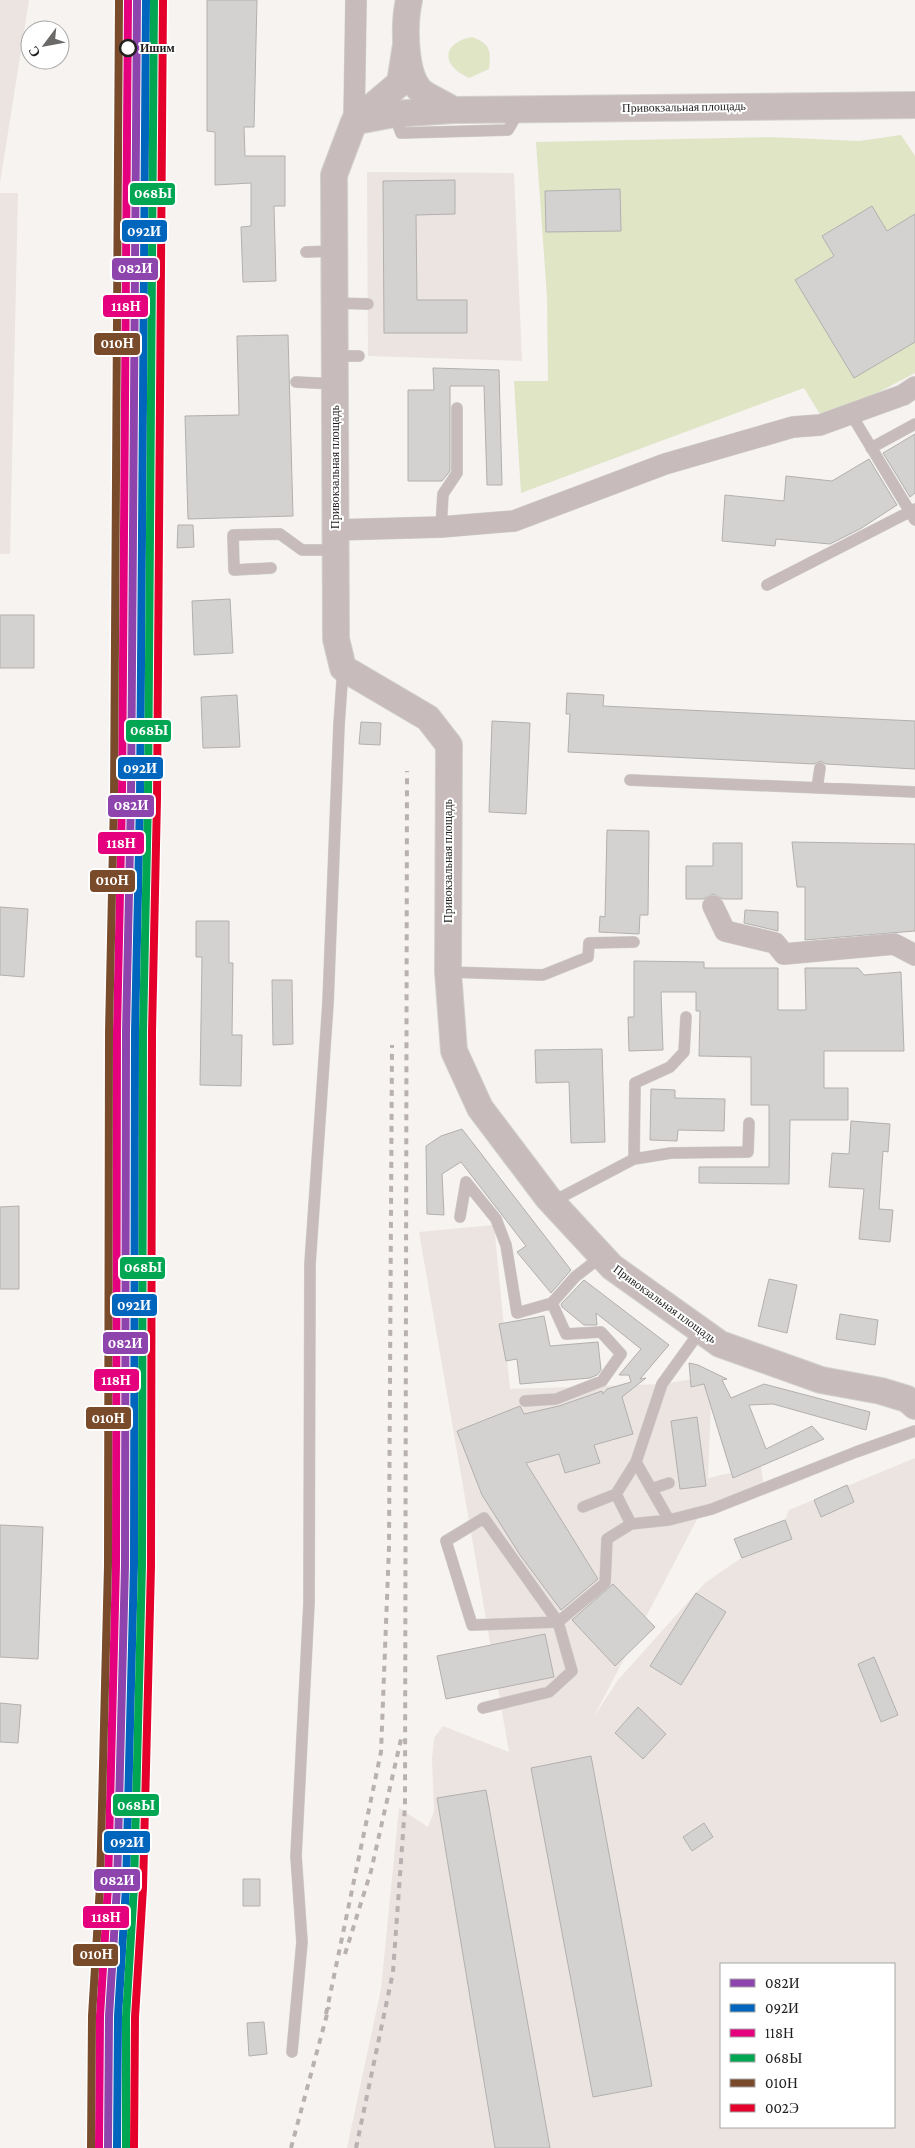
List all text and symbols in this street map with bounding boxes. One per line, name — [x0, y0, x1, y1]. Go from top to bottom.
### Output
north arrow — [20, 20, 70, 70]
marker: Ишим — [119, 39, 137, 57]
place label: Ишим — [140, 41, 175, 55]
text: С — [25, 43, 43, 60]
street label: Привокзальная площадь — [622, 99, 747, 115]
line badge: 068Ы — [129, 182, 176, 206]
text: 068Ы — [134, 185, 172, 201]
line badge: 092И — [121, 219, 168, 243]
text: 092И — [127, 223, 161, 239]
line badge: 082И — [111, 257, 159, 281]
text: 082И — [118, 260, 152, 276]
line badge: 118Н — [102, 294, 149, 318]
text: 118Н — [111, 298, 141, 314]
line badge: 010Н — [93, 332, 141, 356]
text: 010Н — [100, 335, 134, 351]
street label: Привокзальная площадь — [328, 404, 342, 529]
line badge: 068Ы — [125, 719, 172, 743]
text: 068Ы — [130, 722, 168, 738]
line badge: 092И — [117, 756, 164, 780]
text: 092И — [123, 760, 157, 776]
line badge: 082И — [107, 794, 155, 818]
text: 082И — [114, 797, 148, 813]
street label: Привокзальная площадь — [441, 798, 455, 923]
line badge: 118Н — [97, 831, 145, 855]
text: 118Н — [106, 835, 136, 851]
line badge: 010Н — [89, 869, 136, 893]
text: 010Н — [95, 872, 129, 888]
line badge: 068Ы — [119, 1256, 166, 1280]
text: 068Ы — [124, 1259, 162, 1275]
street label: Привокзальная площадь — [611, 1262, 720, 1346]
line badge: 092И — [111, 1293, 158, 1317]
text: 092И — [117, 1297, 151, 1313]
line badge: 082И — [102, 1331, 149, 1355]
text: 082И — [108, 1335, 142, 1351]
line badge: 118Н — [93, 1368, 140, 1392]
text: 118Н — [101, 1372, 131, 1388]
line badge: 010Н — [85, 1406, 132, 1430]
text: 010Н — [91, 1410, 125, 1426]
line badge: 068Ы — [112, 1793, 160, 1817]
text: 068Ы — [117, 1797, 155, 1813]
line badge: 092И — [103, 1830, 151, 1854]
text: 092И — [110, 1834, 144, 1850]
line badge: 082И — [93, 1868, 141, 1892]
text: 082И — [100, 1872, 134, 1888]
line badge: 118Н — [82, 1905, 130, 1929]
text: 118Н — [91, 1909, 121, 1925]
line badge: 010Н — [72, 1943, 119, 1967]
text: 010Н — [79, 1946, 113, 1962]
legend — [720, 1963, 895, 2128]
text: 082И — [765, 1975, 800, 1991]
text: 092И — [765, 2000, 799, 2016]
text: 118Н — [765, 2025, 794, 2041]
text: 068Ы — [765, 2050, 802, 2066]
text: 010Н — [765, 2075, 798, 2091]
text: 002Э — [765, 2100, 799, 2116]

